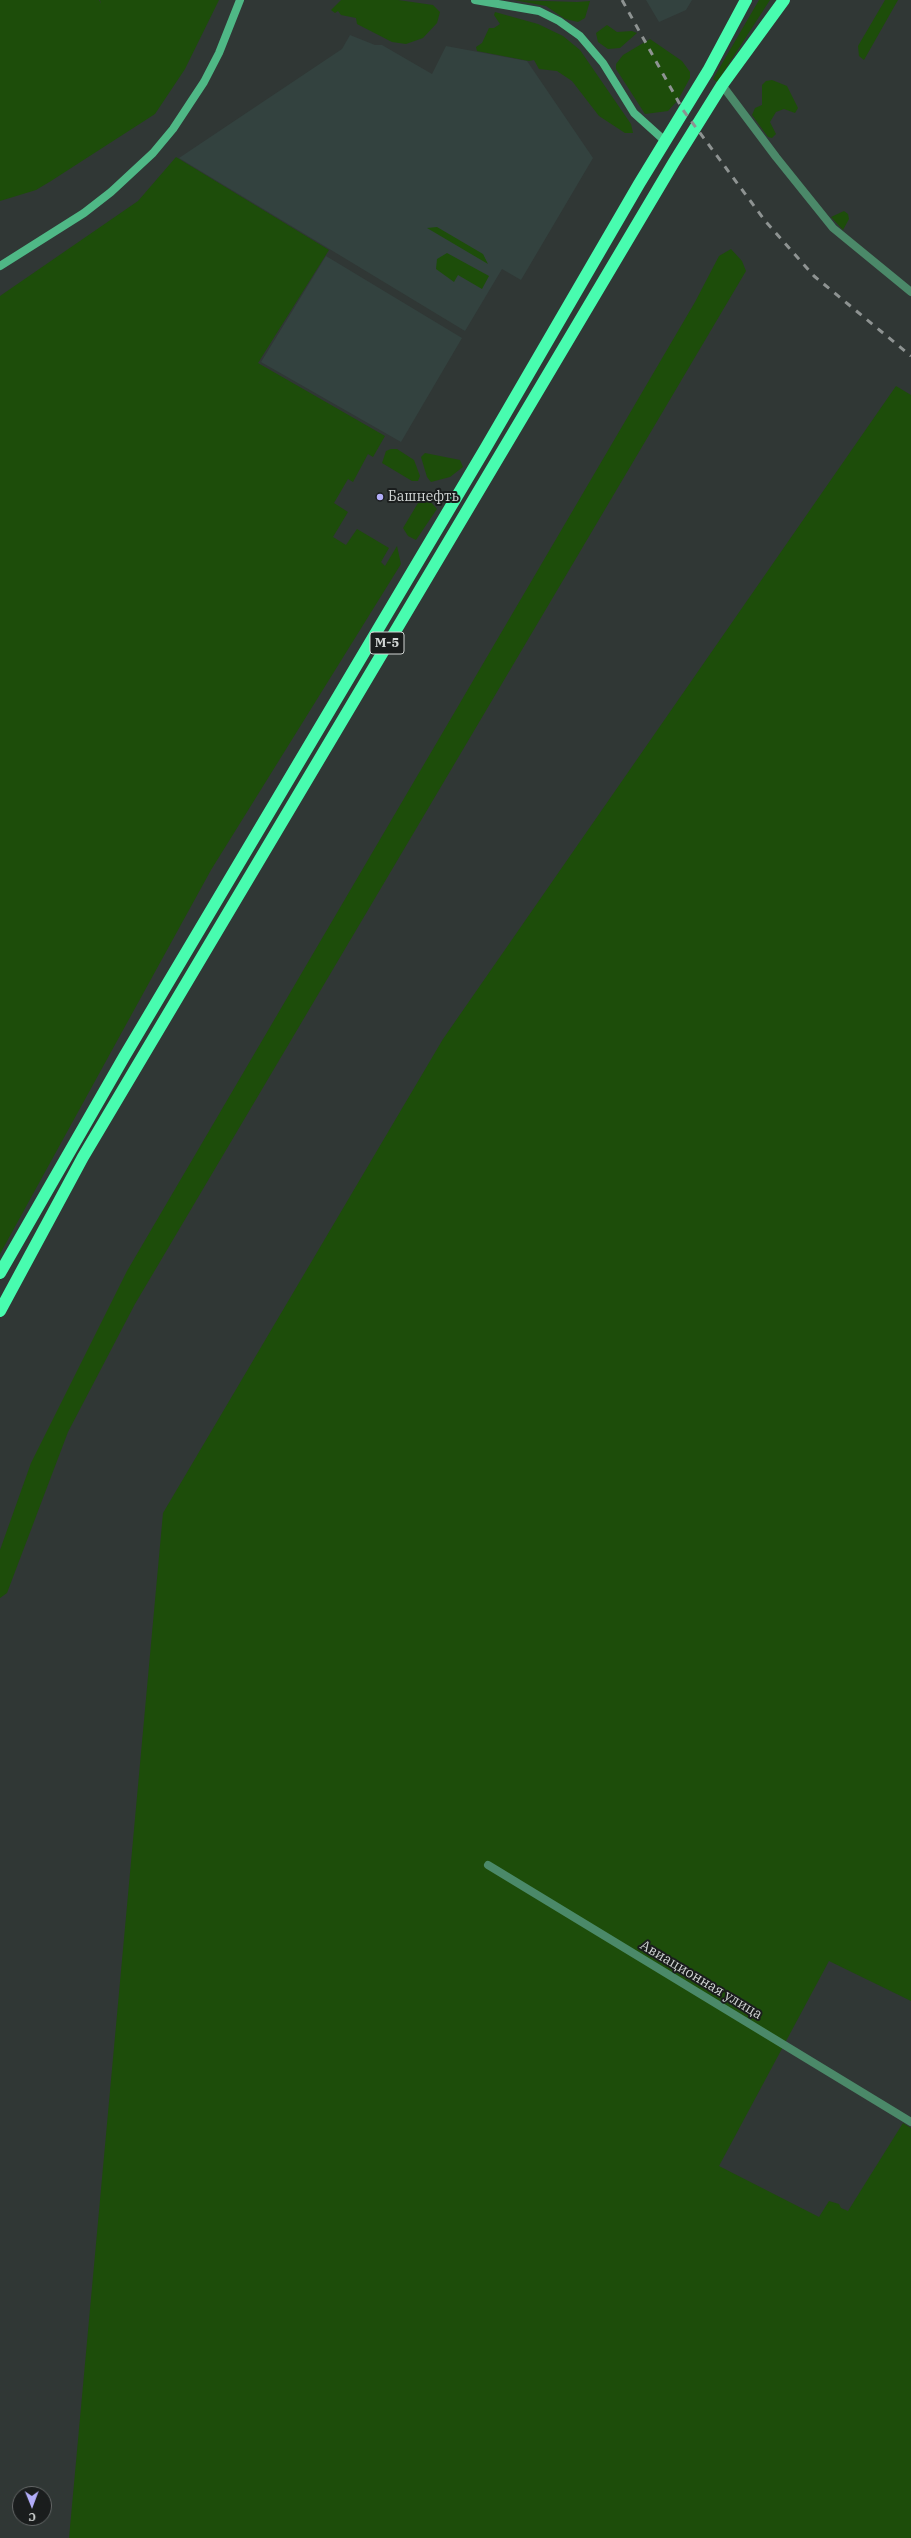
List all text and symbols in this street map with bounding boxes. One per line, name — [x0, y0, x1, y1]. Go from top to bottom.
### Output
place label: Башнефть — [388, 489, 459, 505]
marker: Башнефть — [375, 492, 385, 502]
road number: М-5 — [370, 632, 404, 654]
street label: Авиационная улица — [637, 1937, 765, 2023]
north arrow — [12, 2486, 52, 2526]
text: С — [28, 2510, 36, 2524]

